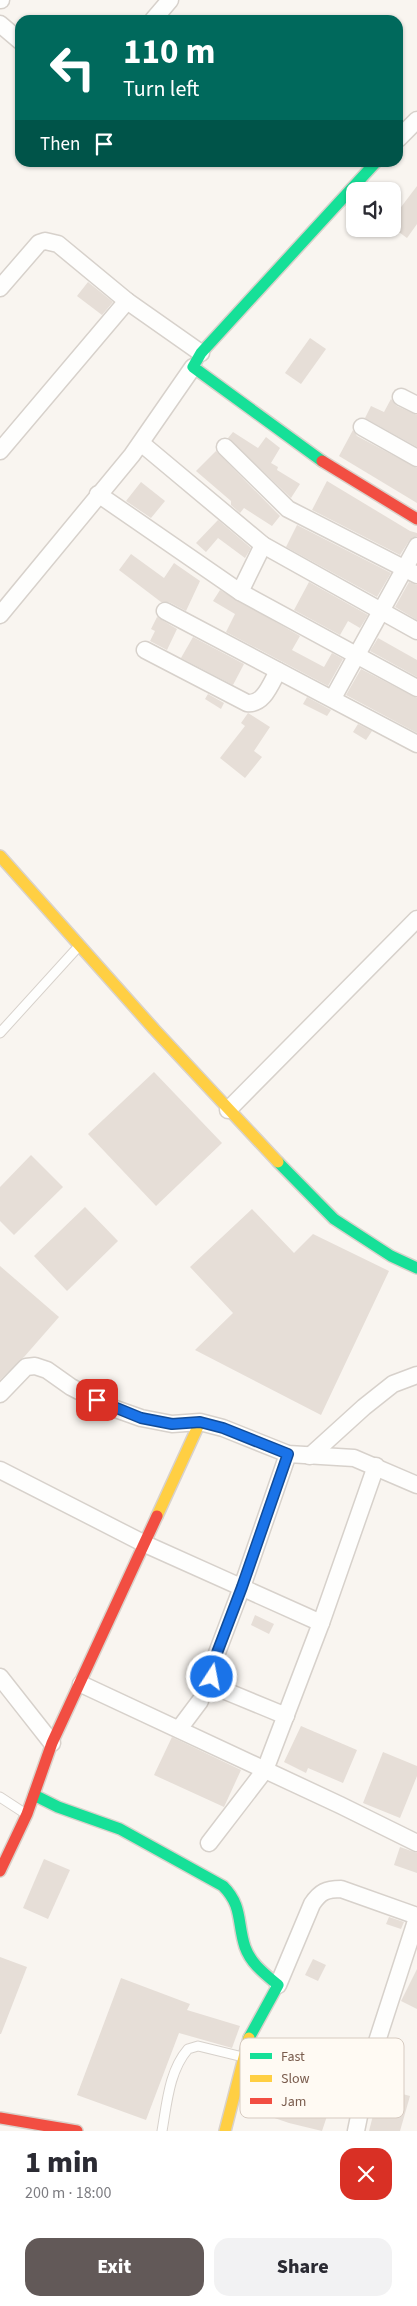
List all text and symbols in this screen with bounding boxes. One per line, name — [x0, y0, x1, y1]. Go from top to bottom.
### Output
text: 110 m — [123, 27, 215, 77]
icon: left — [40, 35, 105, 100]
text: Turn left — [123, 73, 199, 105]
icon: arrive — [90, 130, 118, 158]
text: Then — [40, 131, 80, 158]
map controls — [346, 182, 401, 237]
button: sound — [346, 182, 401, 237]
pin — [76, 1379, 118, 1421]
icon: arrive — [83, 1386, 111, 1414]
position arrow — [185, 1650, 237, 1702]
legend — [240, 2038, 404, 2118]
text: Fast — [281, 2047, 305, 2067]
text: Slow — [281, 2069, 310, 2089]
text: Jam — [281, 2092, 306, 2112]
text: 1 min — [25, 2141, 99, 2184]
button: close — [340, 2148, 392, 2200]
text: 200 m · 18:00 — [25, 2182, 112, 2204]
button: Exit — [25, 2238, 204, 2296]
button: Share — [214, 2238, 392, 2296]

